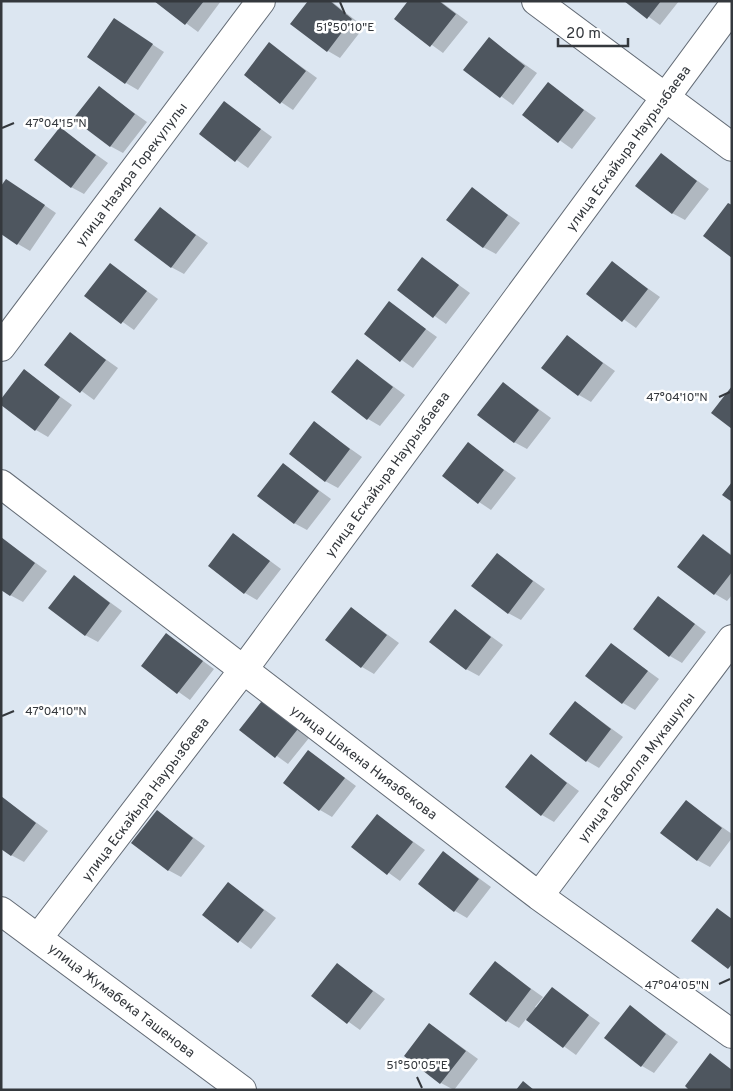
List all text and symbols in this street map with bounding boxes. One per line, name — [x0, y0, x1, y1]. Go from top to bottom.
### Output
scale bar — [558, 15, 628, 47]
text: 51°50'10"E — [316, 20, 374, 36]
text: 20 m — [566, 25, 601, 44]
street label: улица Ескайыра Наурызбаева — [563, 63, 695, 235]
street label: улица Назира Торекулулы — [73, 100, 192, 250]
text: 47°04'15"N — [25, 116, 87, 132]
street label: улица Ескайыра Наурызбаева — [322, 389, 454, 561]
text: 47°04'10"N — [646, 390, 708, 406]
street label: улица Габдолла Мукашулы — [575, 690, 699, 846]
street label: улица Шакена Ниязбекова — [286, 702, 440, 824]
text: 47°04'10"N — [25, 704, 87, 720]
street label: улица Ескайыра Наурызбаева — [79, 715, 213, 885]
street label: улица Жумабека Ташенова — [44, 940, 198, 1062]
text: 47°04'05"N — [645, 978, 709, 994]
text: 51°50'05"E — [386, 1058, 448, 1074]

